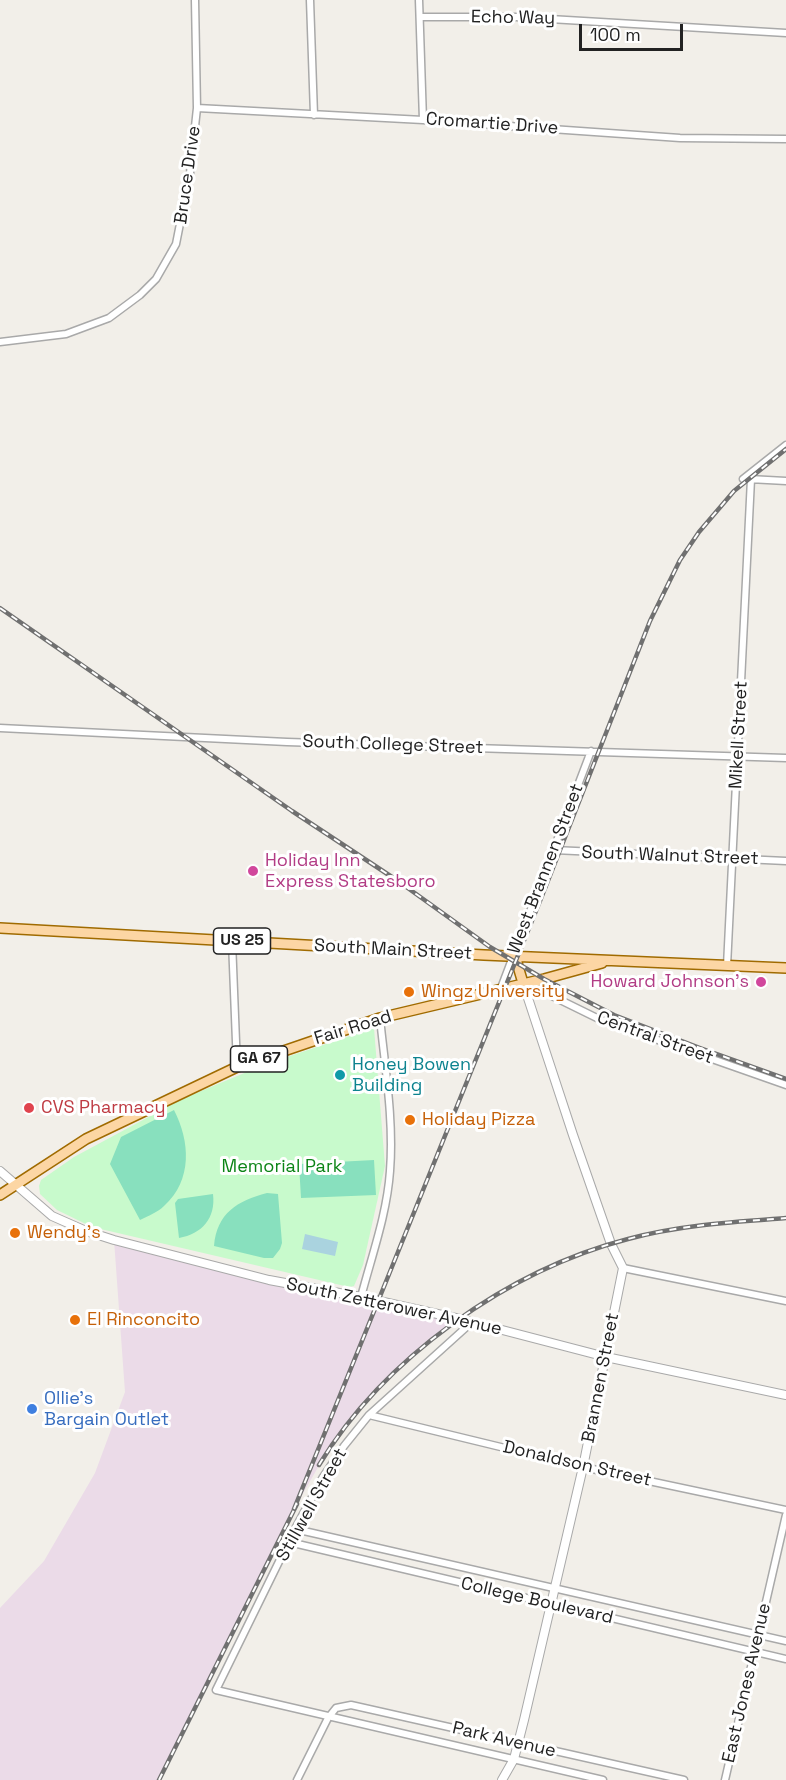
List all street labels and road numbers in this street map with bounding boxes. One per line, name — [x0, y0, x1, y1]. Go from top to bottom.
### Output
street label: Echo Way — [471, 6, 555, 30]
street label: Cromartie Drive — [425, 109, 559, 139]
street label: Bruce Drive — [170, 125, 206, 225]
street label: Mikell Street — [725, 680, 753, 790]
street label: South College Street — [302, 731, 484, 759]
street label: West Brannen Street — [504, 781, 588, 957]
street label: South Walnut Street — [581, 842, 759, 870]
road number: US 25 — [214, 928, 270, 954]
street label: South Main Street — [313, 935, 473, 965]
street label: Fair Road — [312, 1006, 394, 1050]
street label: Central Street — [594, 1007, 716, 1069]
road number: GA 67 — [230, 1046, 288, 1072]
street label: South Zetterower Avenue — [284, 1274, 504, 1340]
street label: Brannen Street — [578, 1311, 624, 1445]
street label: Donaldson Street — [501, 1436, 653, 1492]
street label: Stillwell Street — [272, 1445, 352, 1565]
street label: College Boulevard — [459, 1573, 615, 1629]
street label: East Jones Avenue — [718, 1601, 776, 1765]
street label: Park Avenue — [450, 1718, 558, 1762]

